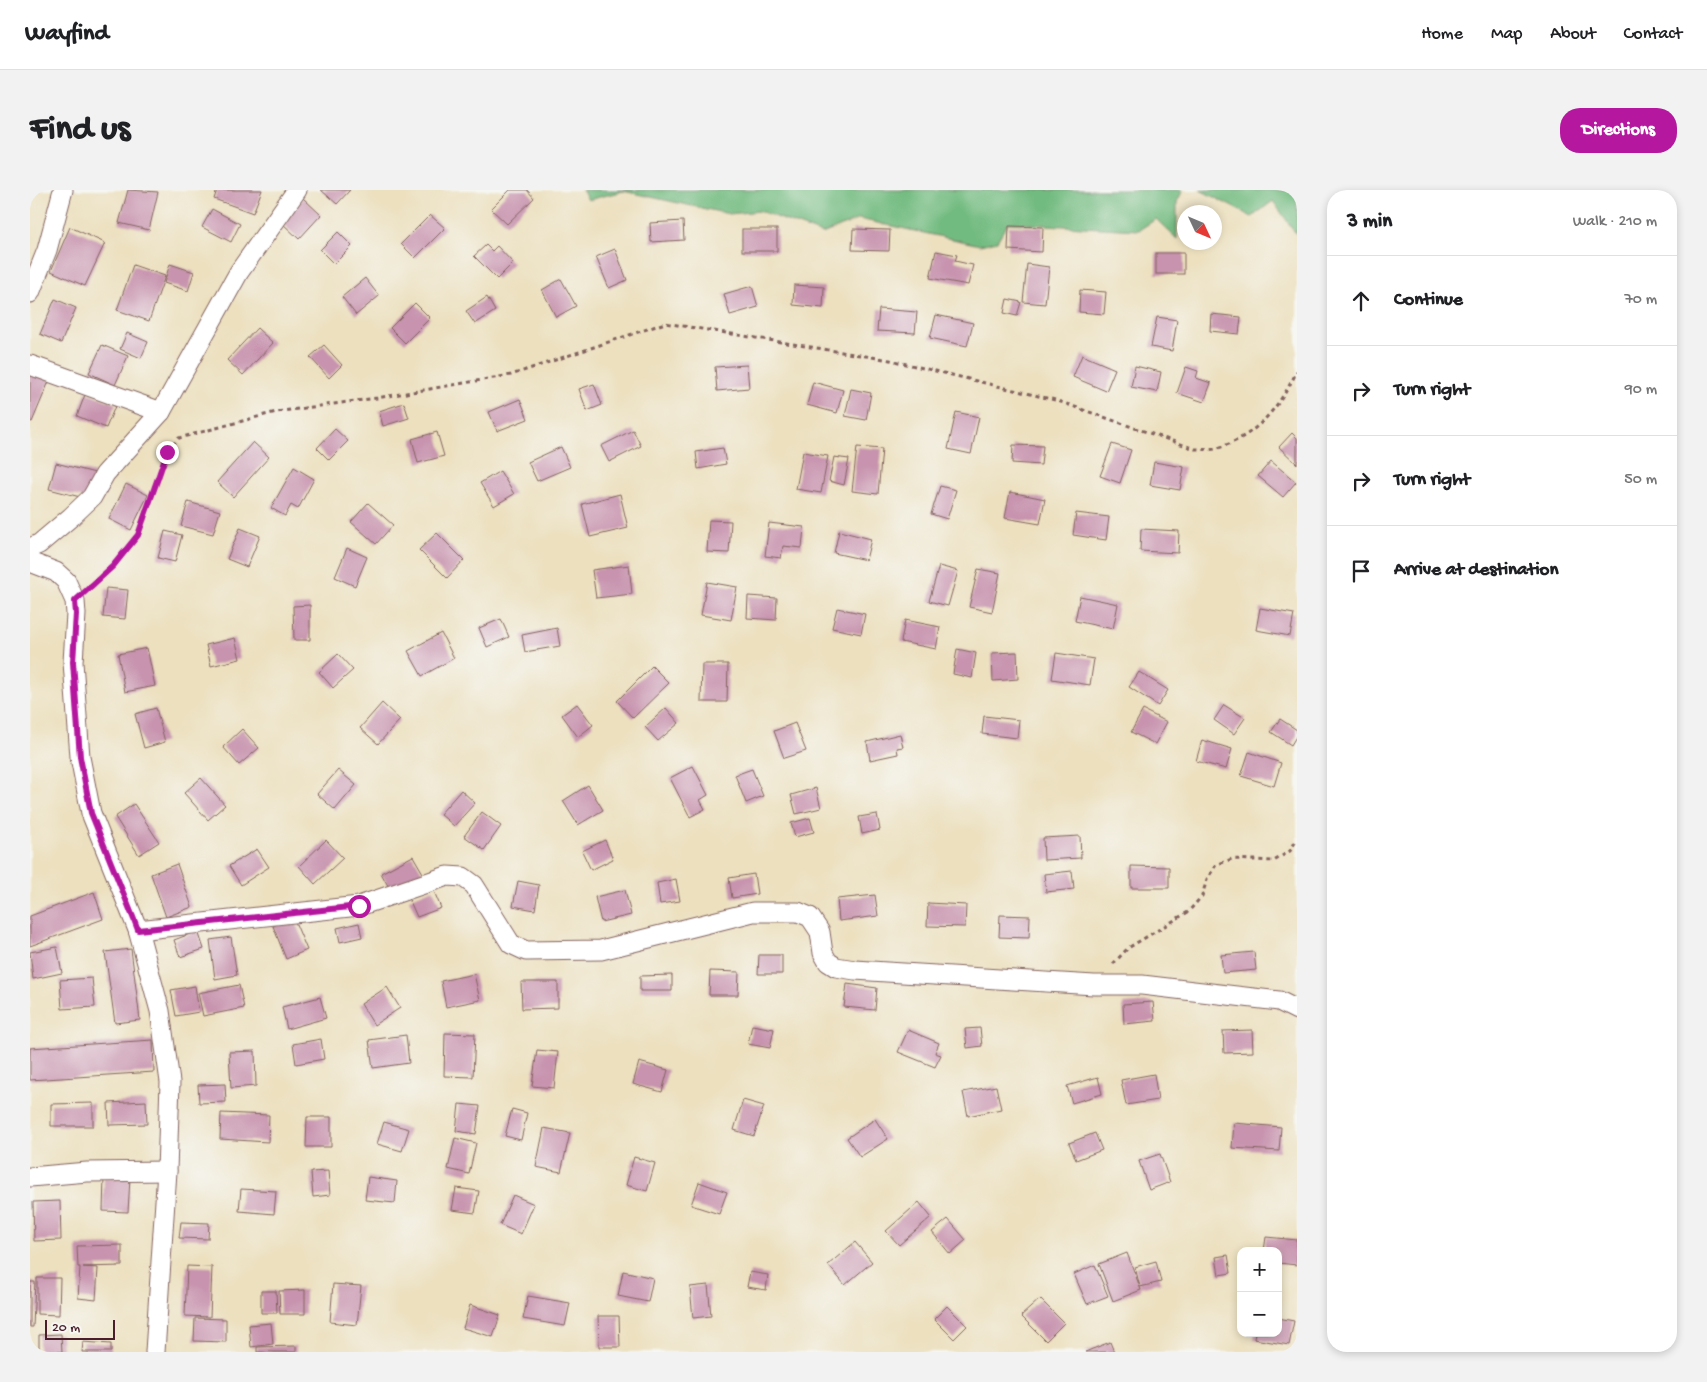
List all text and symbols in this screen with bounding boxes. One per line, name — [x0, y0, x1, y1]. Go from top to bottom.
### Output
text: Wayfind — [25, 20, 109, 49]
text: Home — [1421, 24, 1463, 45]
text: Map — [1491, 24, 1522, 45]
text: About — [1550, 24, 1596, 45]
text: Contact — [1624, 24, 1682, 45]
button: Directions — [1560, 108, 1677, 153]
text: Find us — [30, 110, 130, 151]
north arrow — [1177, 205, 1222, 250]
text: 3 min — [1347, 210, 1392, 235]
text: Walk · 210 m — [1573, 213, 1657, 232]
icon: ahead — [1347, 287, 1375, 315]
text: Continue — [1394, 289, 1463, 312]
text: 70 m — [1624, 291, 1657, 310]
icon: right — [1347, 377, 1375, 405]
text: Turn right — [1394, 379, 1470, 402]
text: 90 m — [1625, 381, 1657, 400]
route end — [156, 441, 179, 464]
icon: right — [1347, 467, 1375, 495]
text: Turn right — [1394, 469, 1470, 492]
text: 50 m — [1624, 471, 1657, 490]
icon: arrive — [1347, 557, 1375, 585]
text: Arrive at destination — [1394, 559, 1558, 582]
route start — [348, 895, 371, 918]
map controls — [1237, 1247, 1282, 1337]
button: + — [1237, 1247, 1282, 1292]
button: − — [1237, 1292, 1282, 1337]
scale bar — [45, 1317, 115, 1340]
text: 20 m — [52, 1320, 80, 1337]

